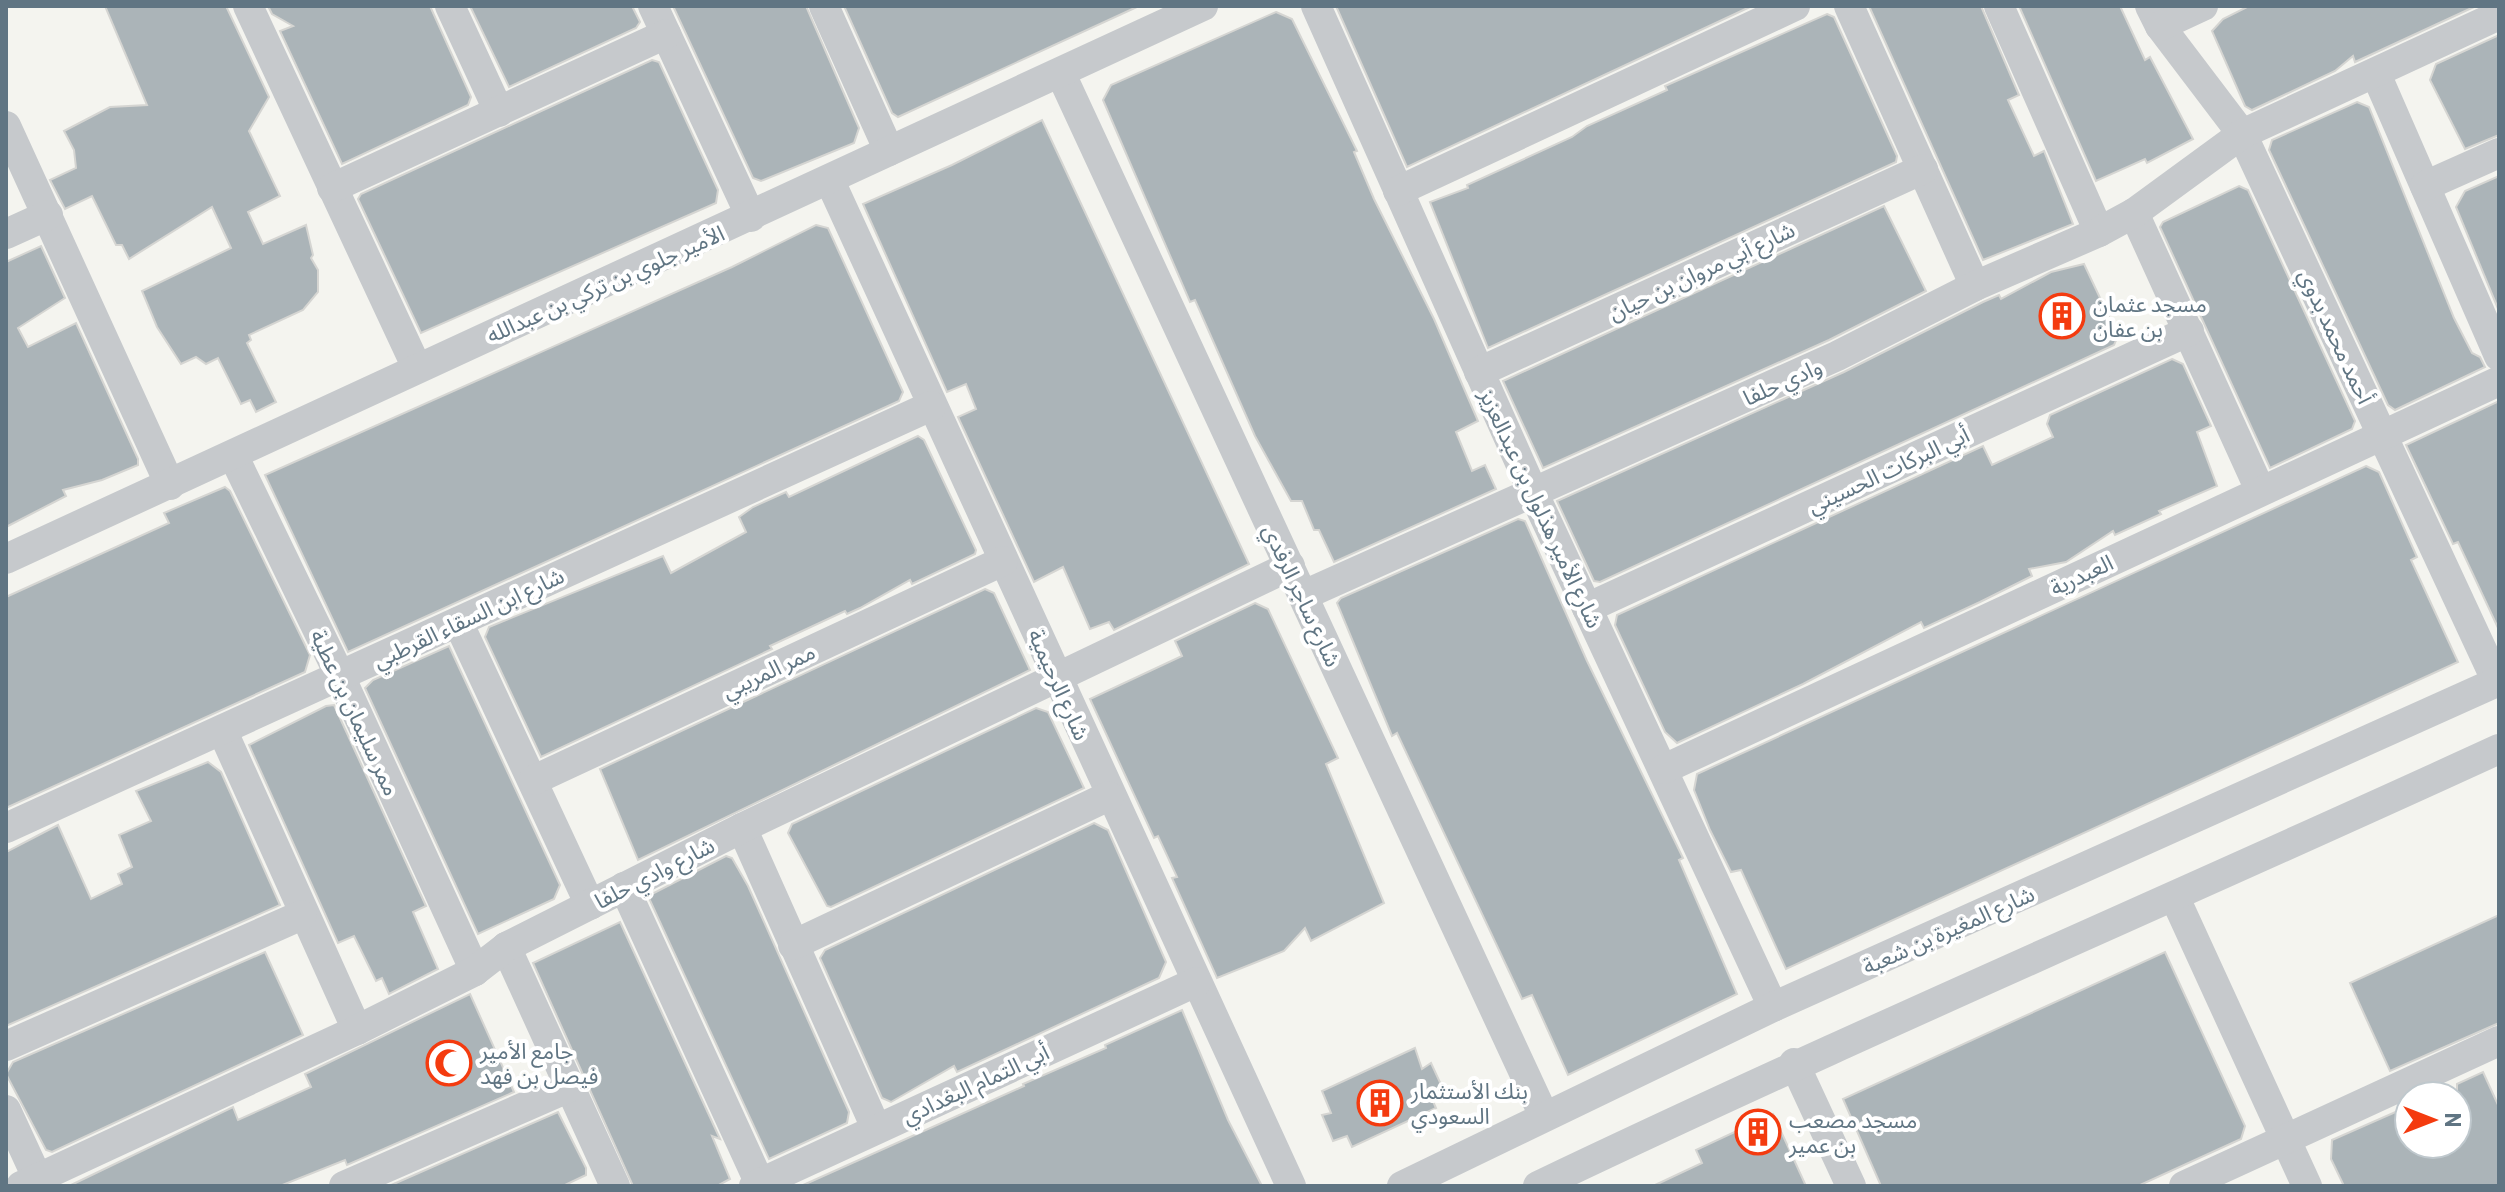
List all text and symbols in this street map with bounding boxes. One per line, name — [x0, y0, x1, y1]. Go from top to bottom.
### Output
street label: شارع أبي مروان بن حيان — [1604, 215, 1801, 329]
street label: الأمير جلوي بن تركي بن عبدالله — [482, 219, 730, 352]
street label: أحمد محمد بدوي — [2290, 265, 2380, 410]
place label: مسجد عثمان بن عفان — [2093, 290, 2207, 342]
building icon: مسجد عثمان بن عفان — [2038, 292, 2086, 340]
street label: وادي حلفا — [1739, 352, 1828, 415]
street label: شارع الأمير هذلول بن عبدالعزيز — [1470, 383, 1609, 634]
street label: أبي البركات الحسيني — [1803, 420, 1975, 522]
street label: شارع ساجر الرفدي — [1254, 520, 1347, 673]
street label: العبدرية — [2045, 548, 2117, 602]
street label: شارع ابن السقاء القرطبي — [368, 561, 570, 677]
street label: شارع الرحيمية — [1019, 624, 1096, 746]
street label: ممر سليمان بن عطية — [305, 625, 406, 799]
street label: ممر المريبي — [717, 637, 821, 707]
street label: شارع وادي حلفا — [590, 831, 720, 918]
street label: شارع المغيرة بن شعبة — [1858, 879, 2040, 983]
place label: جامع الأمير فيصل بن فهد — [479, 1037, 598, 1089]
street label: أبي التمام البغدادي — [897, 1038, 1055, 1133]
mosque icon: جامع الأمير فيصل بن فهد — [425, 1039, 473, 1087]
place label: بنك الأستثمار السعودي — [1410, 1077, 1528, 1133]
building icon: بنك الأستثمار السعودي — [1356, 1079, 1404, 1127]
north arrow — [2393, 1080, 2473, 1160]
place label: مسجد مصعب بن عمير — [1788, 1106, 1917, 1158]
building icon: مسجد مصعب بن عمير — [1734, 1108, 1782, 1156]
text: N — [2441, 1113, 2467, 1127]

